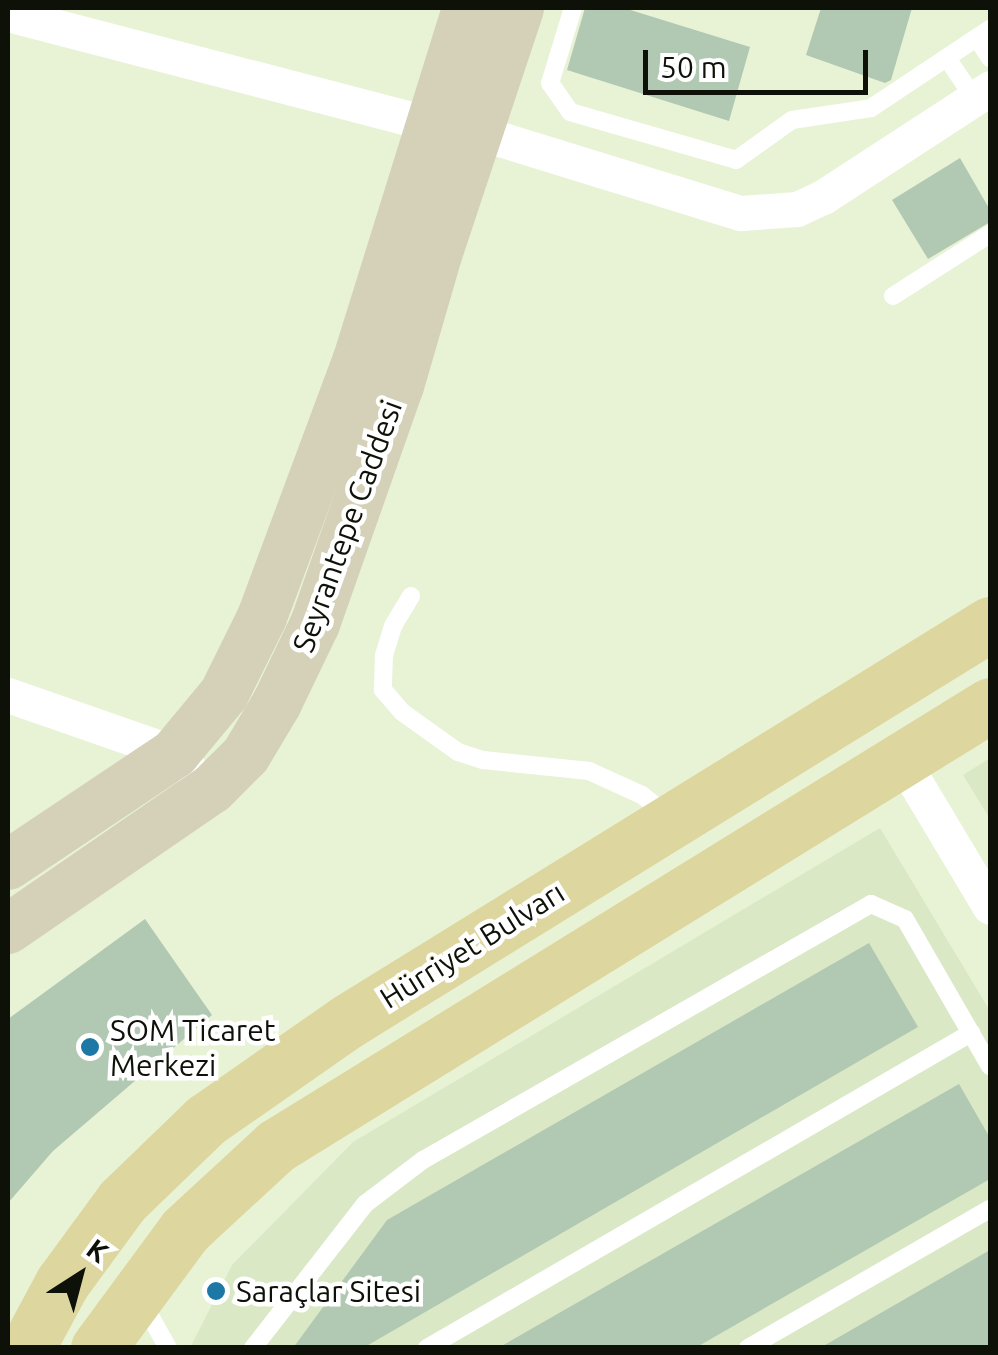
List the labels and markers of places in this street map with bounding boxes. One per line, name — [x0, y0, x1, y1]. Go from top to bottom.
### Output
place label: SOM Ticaret Merkezi — [110, 1012, 276, 1082]
marker: SOM Ticaret Merkezi — [79, 1036, 101, 1058]
place label: Saraçlar Sitesi — [236, 1273, 421, 1309]
marker: Saraçlar Sitesi — [205, 1280, 227, 1302]

